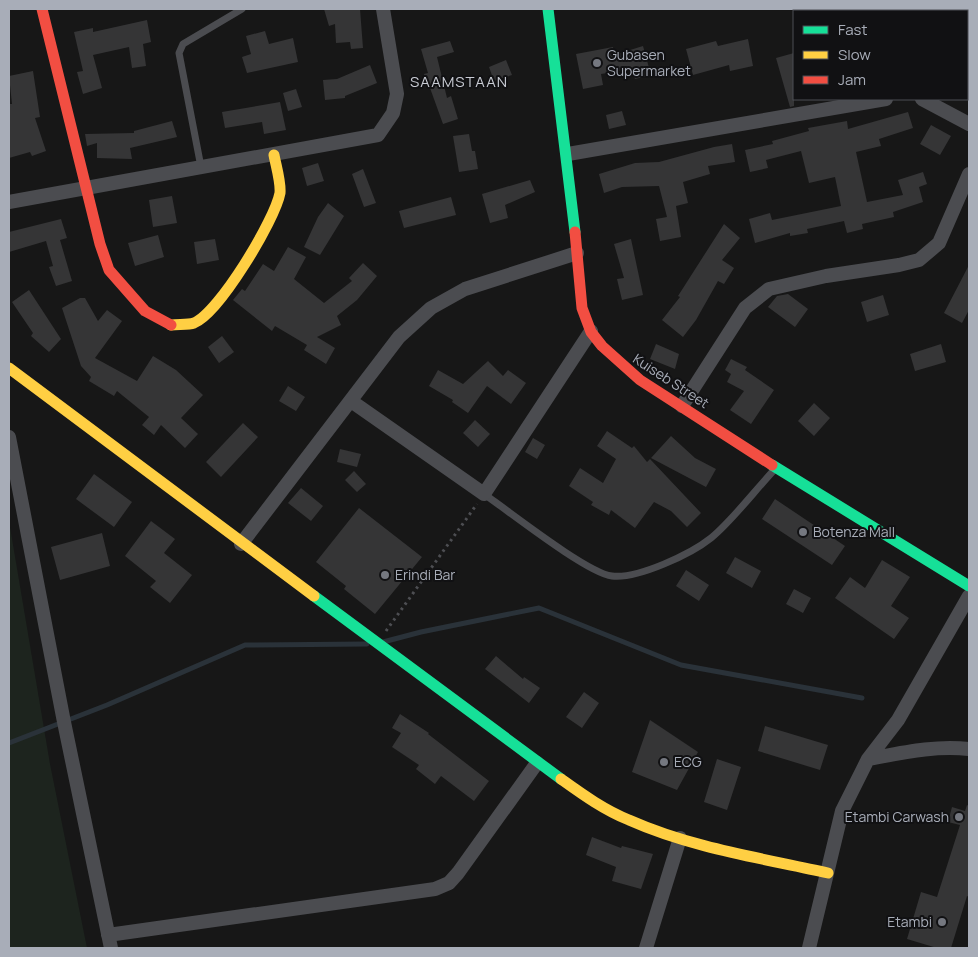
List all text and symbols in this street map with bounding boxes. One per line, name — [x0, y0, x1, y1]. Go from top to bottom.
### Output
legend — [793, 10, 968, 100]
text: Fast — [838, 19, 867, 40]
text: Slow — [838, 44, 871, 65]
place label: Gubasen Supermarket — [607, 45, 691, 80]
marker: Gubasen Supermarket — [591, 57, 603, 69]
text: Jam — [838, 69, 866, 90]
district label: SAAMSTAAN — [410, 71, 508, 92]
street label: Kuiseb Street — [630, 349, 713, 412]
place label: Botenza Mall — [813, 522, 895, 541]
marker: Botenza Mall — [797, 526, 809, 538]
place label: Erindi Bar — [395, 565, 455, 584]
marker: Erindi Bar — [379, 569, 391, 581]
place label: ECG — [674, 752, 702, 771]
marker: ECG — [658, 756, 670, 768]
place label: Etambi Carwash — [845, 807, 949, 826]
marker: Etambi Carwash — [953, 811, 965, 823]
place label: Etambi — [887, 912, 932, 931]
marker: Etambi — [936, 916, 948, 928]

